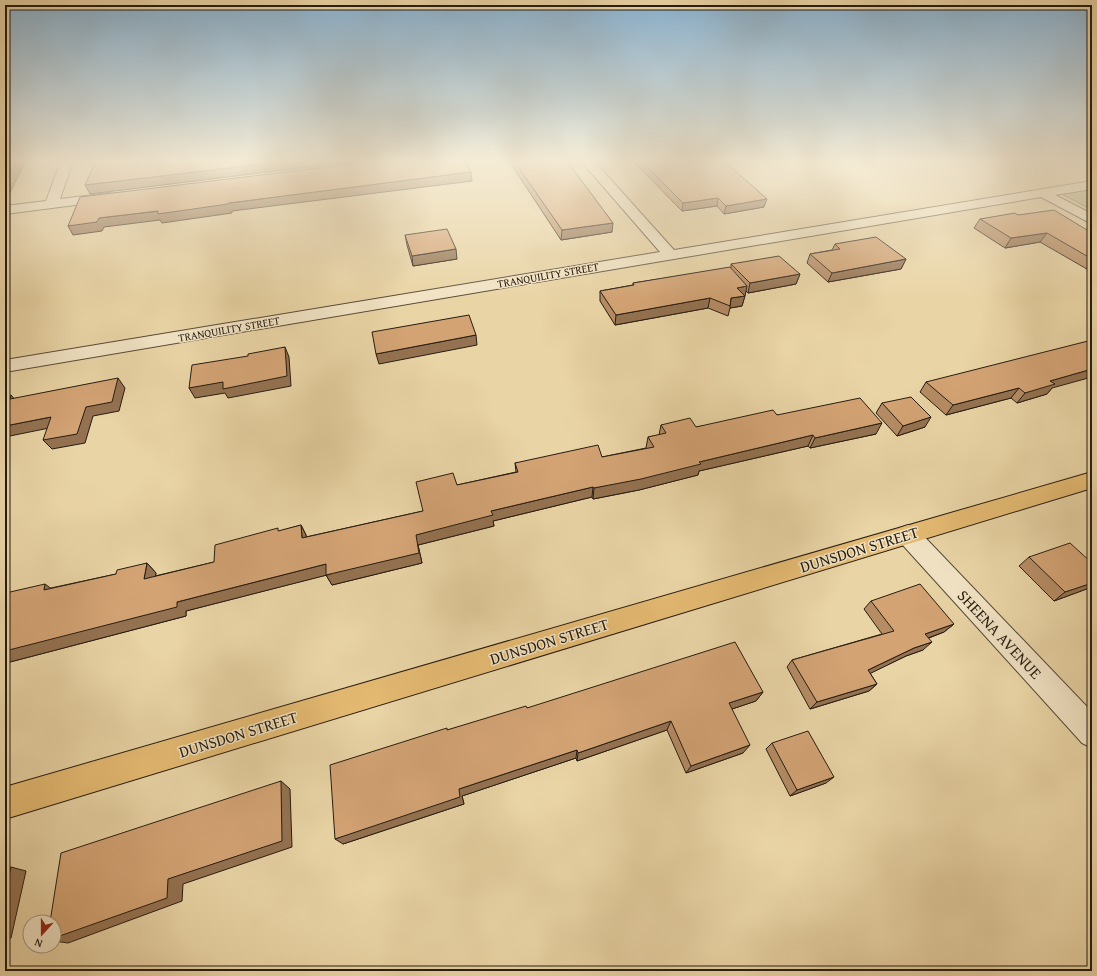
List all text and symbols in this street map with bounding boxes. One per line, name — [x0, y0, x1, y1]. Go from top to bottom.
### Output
street label: TRANQUILITY STREET — [496, 258, 600, 292]
street label: TRANQUILITY STREET — [177, 312, 281, 346]
street label: DUNSDON STREET — [797, 520, 921, 578]
street label: SHEENA AVENUE — [952, 584, 1048, 684]
street label: DUNSDON STREET — [487, 612, 611, 670]
street label: DUNSDON STREET — [176, 705, 300, 763]
north arrow — [22, 914, 62, 954]
text: N — [32, 934, 45, 952]

